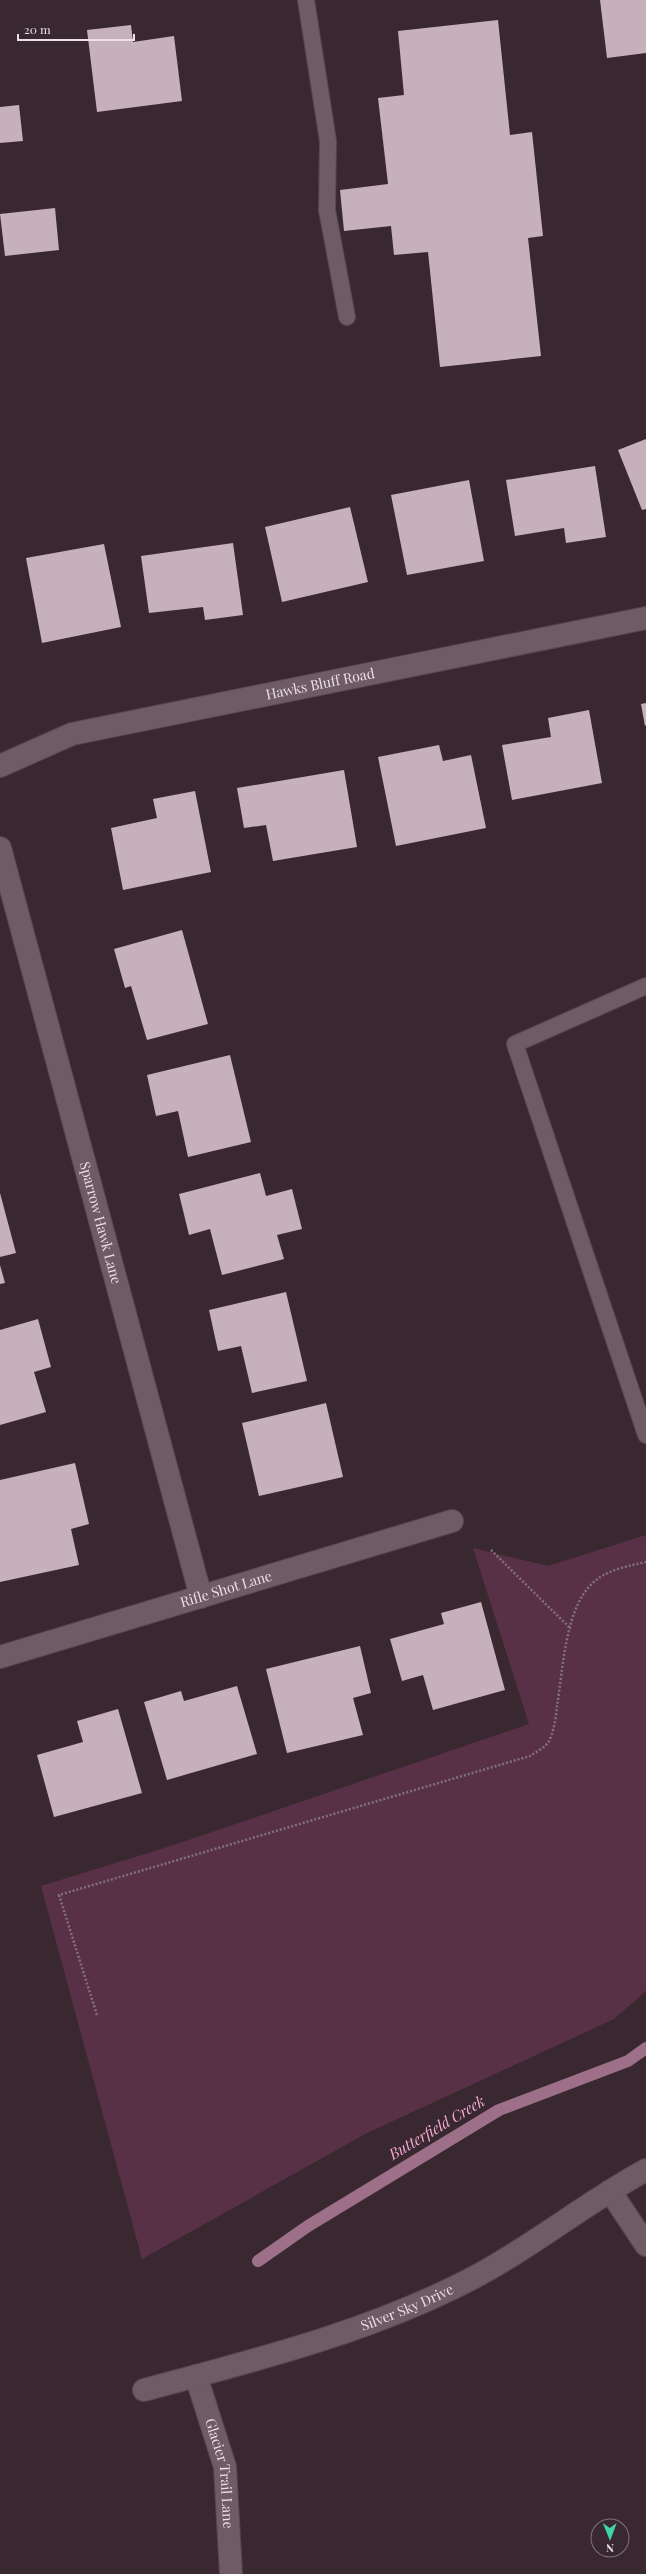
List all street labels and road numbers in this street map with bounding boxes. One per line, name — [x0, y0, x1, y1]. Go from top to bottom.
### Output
street label: Hawks Bluff Road — [264, 663, 376, 704]
street label: Sparrow Hawk Lane — [76, 1159, 127, 1286]
street label: Rifle Shot Lane — [178, 1566, 274, 1611]
street label: Silver Sky Drive — [358, 2279, 456, 2335]
street label: Glacier Trail Lane — [201, 2416, 238, 2529]

